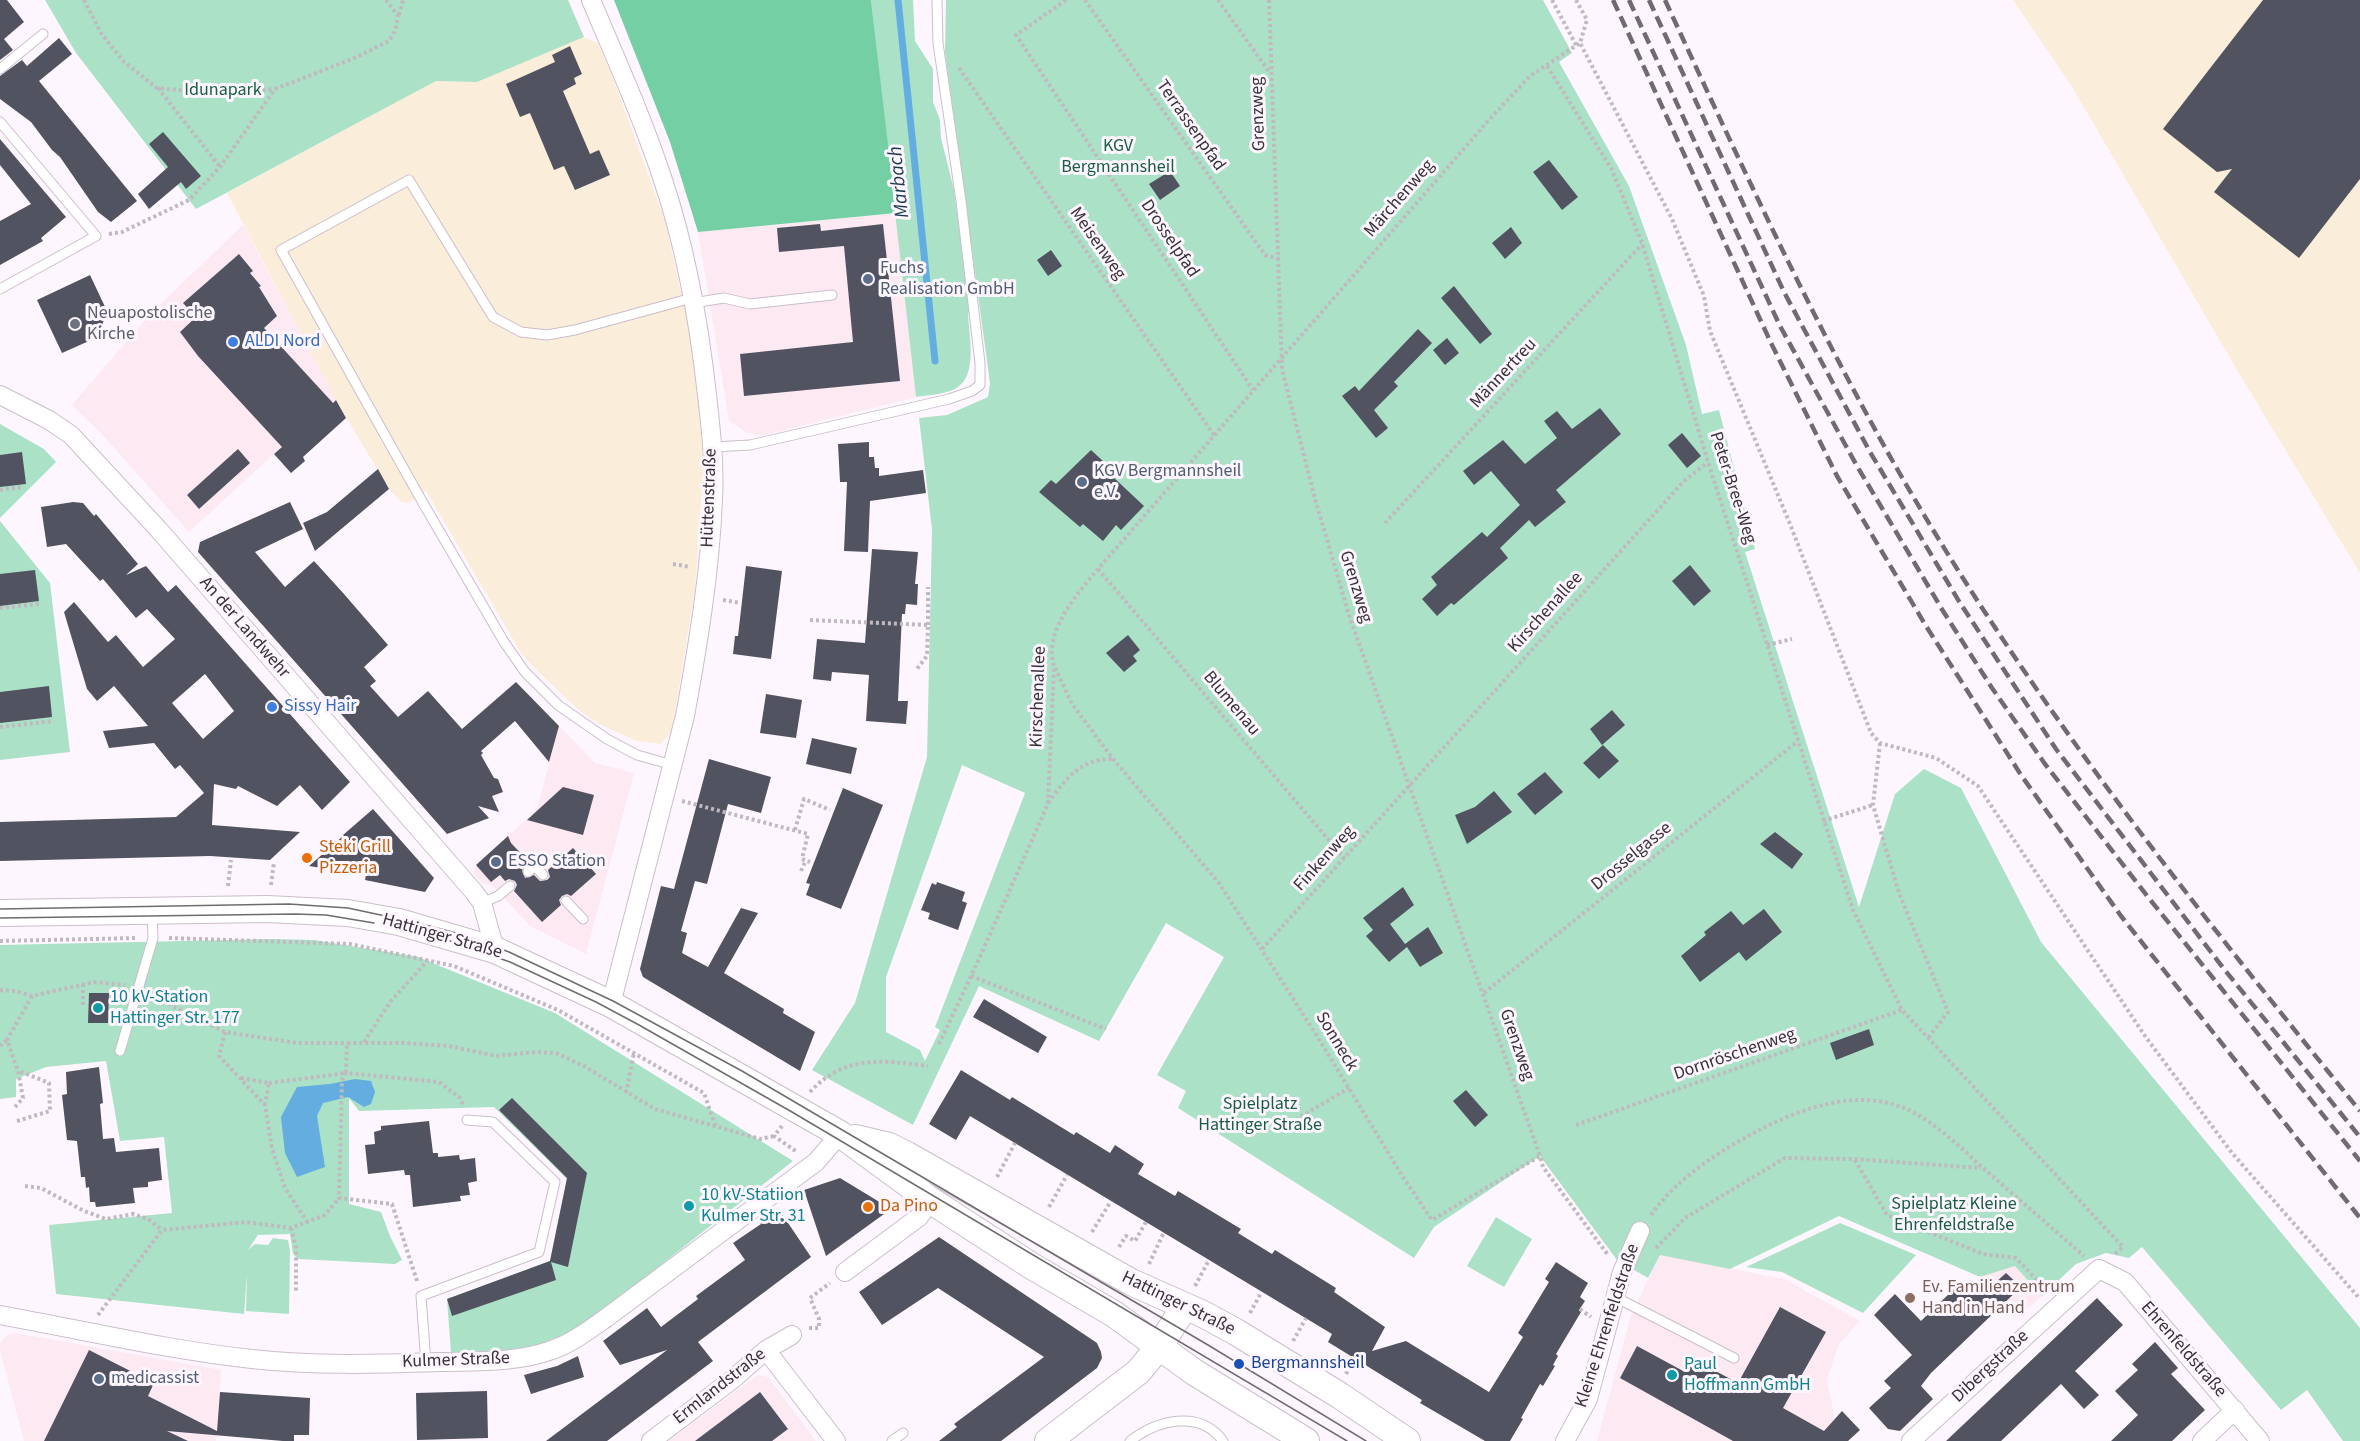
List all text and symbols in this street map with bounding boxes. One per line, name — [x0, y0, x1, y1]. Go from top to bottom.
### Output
street label: Terrassenpfad — [1151, 76, 1229, 176]
street label: Grenzweg — [1247, 76, 1271, 152]
park label: Idunapark — [184, 80, 262, 102]
park label: KGV Bergmannsheil — [1061, 136, 1175, 178]
water label: Marbach — [884, 145, 916, 219]
street label: Märchenweg — [1360, 156, 1440, 242]
street label: Drosselpfad — [1135, 196, 1203, 282]
street label: Meisenweg — [1064, 204, 1130, 284]
place label: Fuchs Realisation GmbH — [880, 258, 1015, 300]
marker: Fuchs Realisation GmbH — [861, 272, 875, 286]
place label: Neuapostolische Kirche — [87, 303, 212, 346]
marker: Neuapostolische Kirche — [68, 317, 82, 331]
place label: ALDI Nord — [245, 331, 320, 353]
street label: Männertreu — [1466, 334, 1542, 414]
marker: ALDI Nord — [226, 335, 240, 349]
street label: Peter-Bree-Weg — [1704, 429, 1760, 547]
street label: Hüttenstraße — [697, 448, 723, 548]
place label: KGV Bergmannsheil e.V. — [1094, 461, 1241, 504]
marker: KGV Bergmannsheil e.V. — [1075, 475, 1089, 489]
street label: Grenzweg — [1334, 548, 1376, 626]
street label: Kirschenallee — [1504, 568, 1588, 658]
street label: An der Landwehr — [194, 573, 294, 683]
street label: Kirschenallee — [1026, 646, 1052, 748]
street label: Blumenau — [1198, 667, 1264, 741]
place label: Sissy Hair — [284, 696, 357, 718]
marker: Sissy Hair — [265, 700, 279, 714]
street label: Drosselgasse — [1587, 818, 1677, 896]
street label: Finkenweg — [1290, 822, 1360, 896]
place label: Steki Grill Pizzeria — [319, 837, 391, 880]
marker: Steki Grill Pizzeria — [300, 851, 314, 865]
place label: ESSO Station — [508, 851, 606, 873]
marker: ESSO Station — [489, 855, 503, 869]
street label: Hattinger Straße — [380, 910, 504, 964]
place label: 10 kV-Station Hattinger Str. 177 — [110, 987, 240, 1030]
marker: 10 kV-Station Hattinger Str. 177 — [91, 1001, 105, 1015]
street label: Grenzweg — [1494, 1006, 1538, 1084]
street label: Sonneck — [1310, 1009, 1362, 1075]
street label: Dornröschenweg — [1671, 1024, 1799, 1086]
park label: Spielplatz Hattinger Straße — [1198, 1094, 1322, 1136]
place label: 10 kV-Statiion Kulmer Str. 31 — [701, 1185, 806, 1228]
park label: Spielplatz Kleine Ehrenfeldstraße — [1891, 1194, 2017, 1236]
place label: Da Pino — [880, 1196, 938, 1218]
marker: 10 kV-Statiion Kulmer Str. 31 — [682, 1199, 696, 1213]
marker: Da Pino — [861, 1200, 875, 1214]
street label: Kleine Ehrenfeldstraße — [1571, 1241, 1645, 1411]
street label: Hattinger Straße — [1118, 1267, 1238, 1341]
place label: Ev. Familienzentrum Hand in Hand — [1922, 1277, 2075, 1320]
marker: Ev. Familienzentrum Hand in Hand — [1903, 1291, 1917, 1305]
street label: Ehrenfeldstraße — [2135, 1298, 2231, 1402]
street label: Dibergstraße — [1948, 1326, 2034, 1408]
street label: Ermlandstraße — [669, 1344, 771, 1430]
street label: Kulmer Straße — [402, 1348, 510, 1374]
place label: Bergmannsheil — [1251, 1353, 1365, 1375]
place label: Paul Hoffmann GmbH — [1684, 1354, 1811, 1396]
marker: Bergmannsheil — [1232, 1357, 1246, 1371]
place label: medicassist — [111, 1368, 199, 1390]
marker: Paul Hoffmann GmbH — [1665, 1368, 1679, 1382]
marker: medicassist — [92, 1372, 106, 1386]

